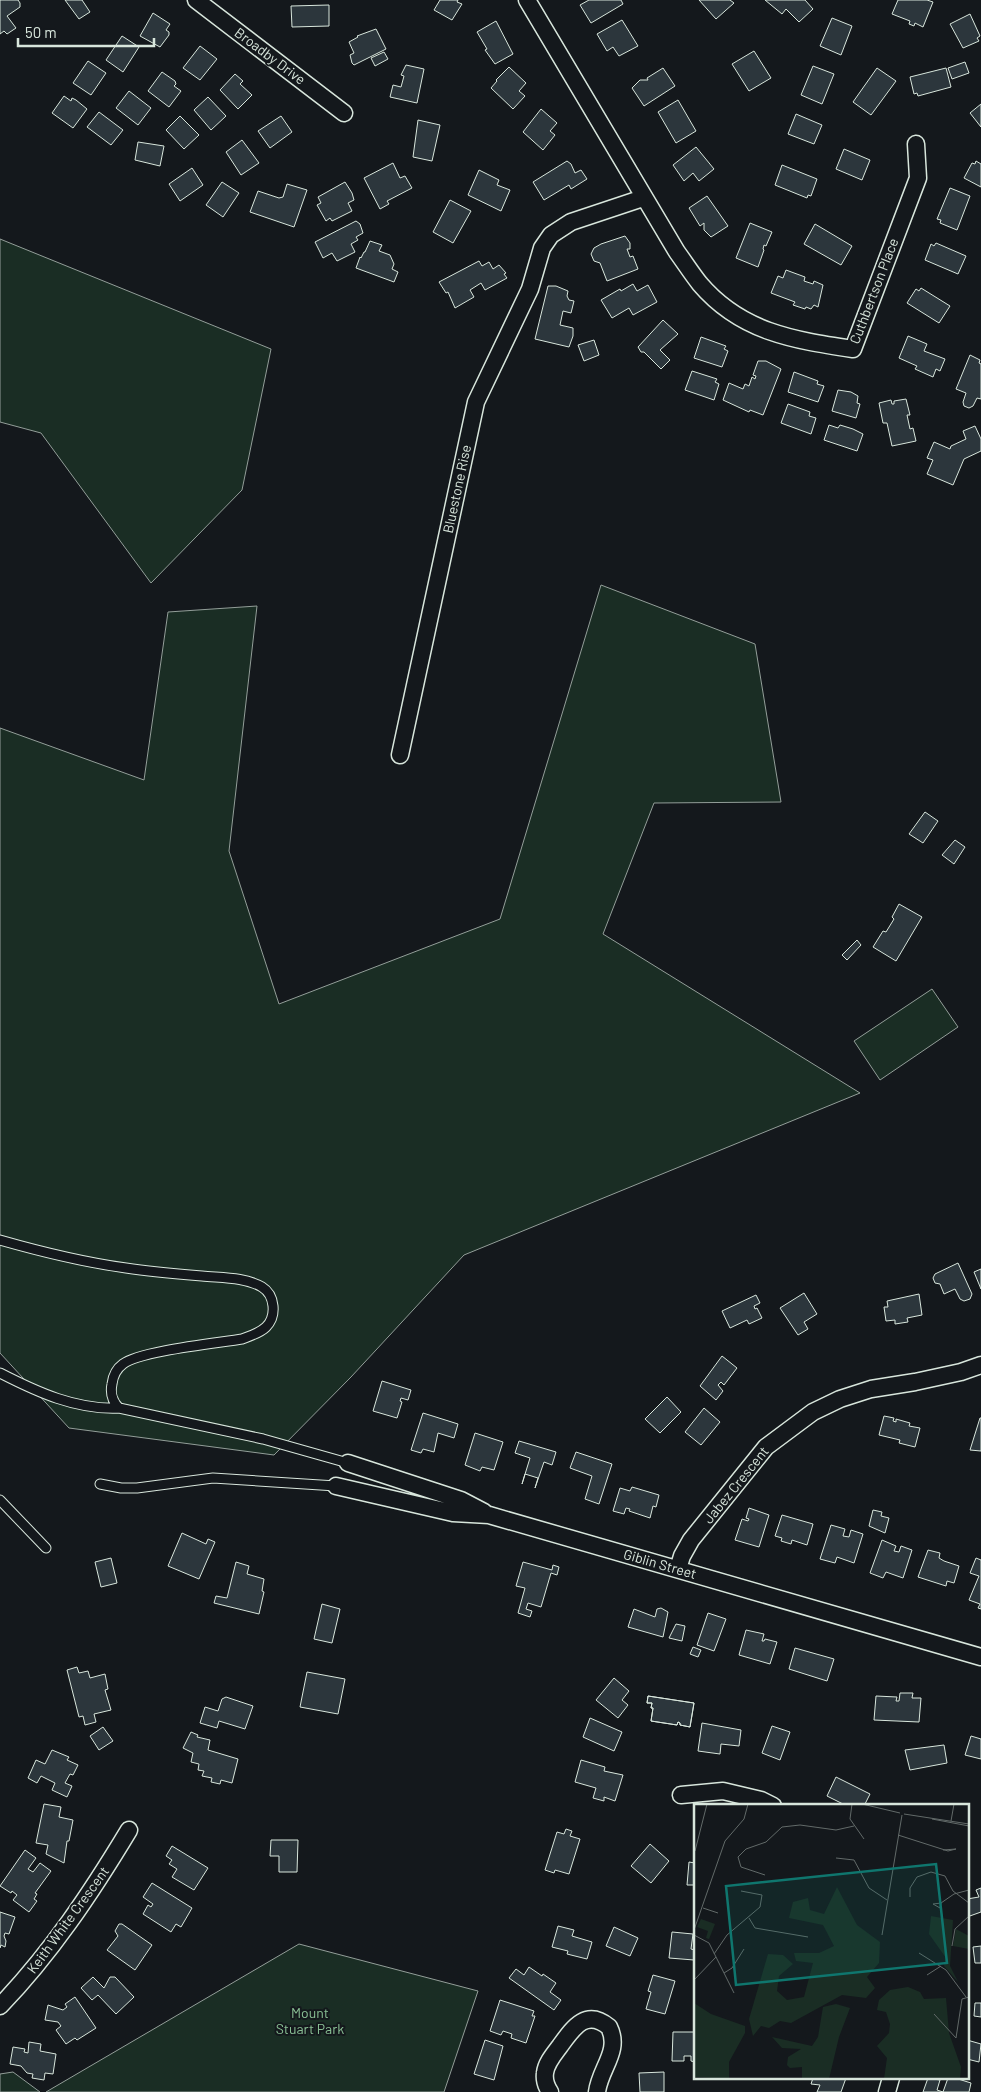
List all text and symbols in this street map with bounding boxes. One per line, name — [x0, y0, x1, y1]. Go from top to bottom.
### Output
scale bar — [18, 15, 154, 47]
text: 50 m — [25, 23, 57, 41]
street label: Broadby Drive — [232, 23, 309, 88]
street label: Cuthbertson Place — [846, 235, 902, 346]
street label: Bluestone Rise — [439, 443, 474, 535]
street label: Jabez Crescent — [699, 1443, 772, 1527]
street label: Giblin Street — [622, 1545, 699, 1582]
inset map — [694, 1804, 968, 2080]
street label: Keith White Crescent — [23, 1863, 112, 1977]
park label: Mount Stuart Park — [276, 2004, 344, 2037]

